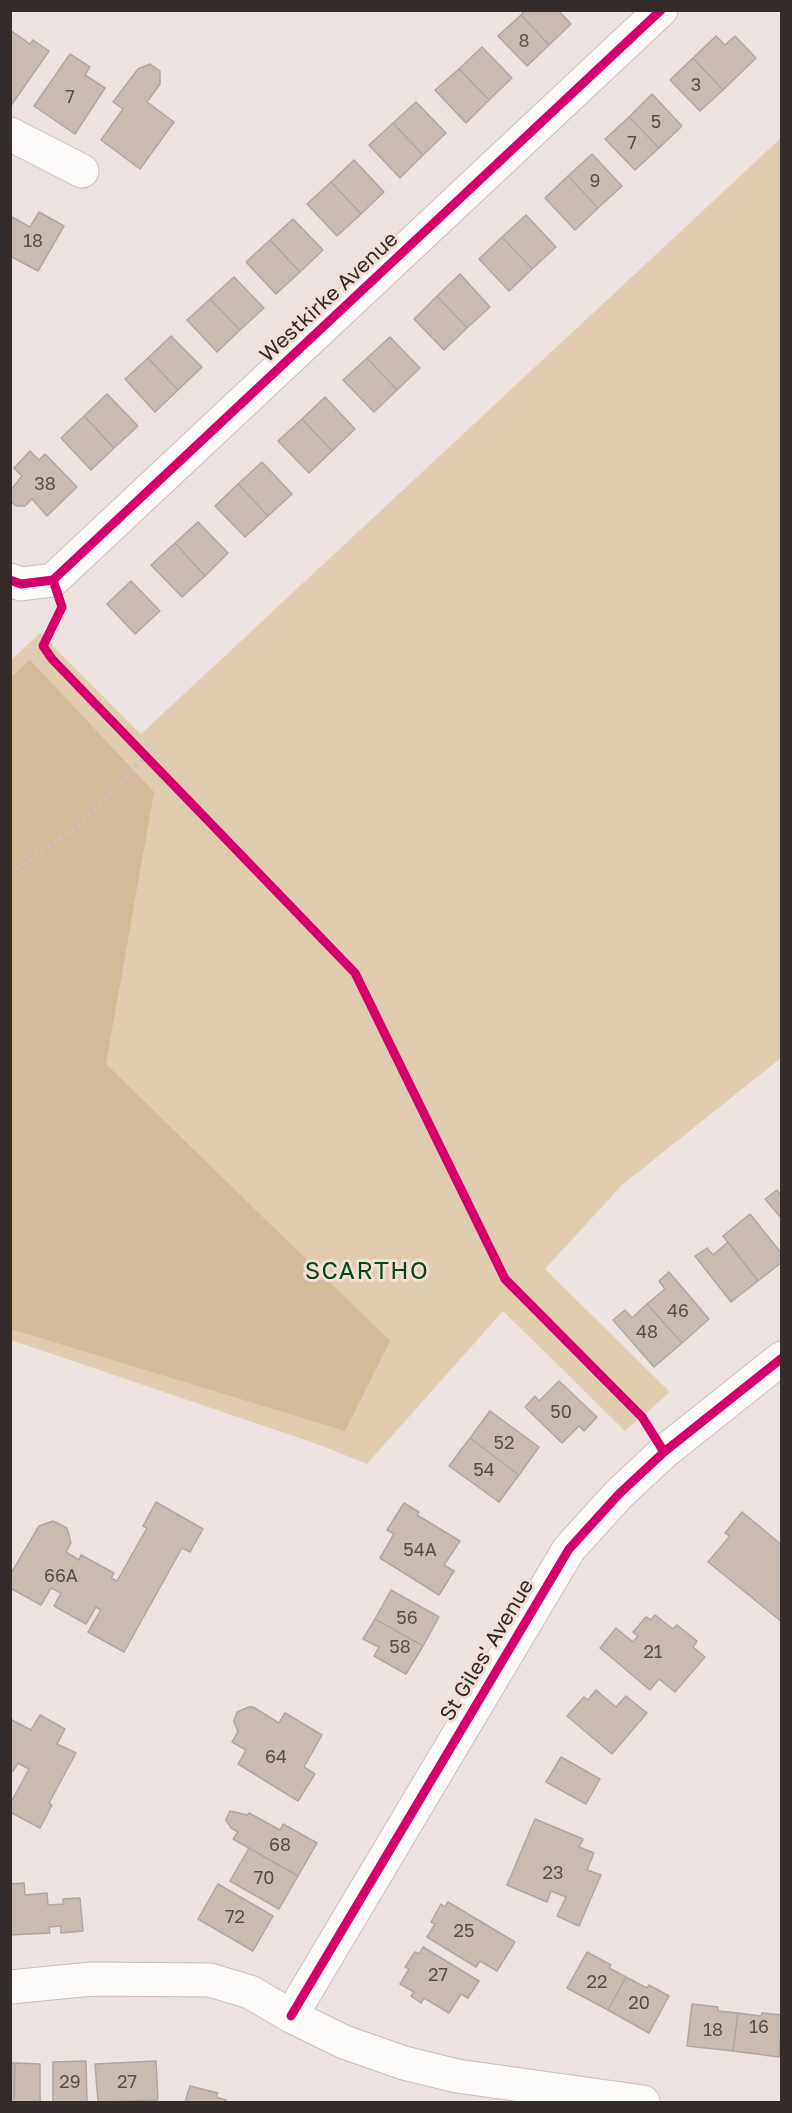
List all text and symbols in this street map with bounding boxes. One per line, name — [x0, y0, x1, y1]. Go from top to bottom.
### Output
house number: 8 — [519, 30, 529, 52]
house number: 3 — [691, 74, 701, 96]
house number: 7 — [65, 86, 75, 108]
house number: 5 — [651, 111, 661, 133]
house number: 7 — [627, 132, 637, 154]
house number: 9 — [590, 170, 600, 192]
street label: Westkirke Avenue — [255, 227, 403, 367]
house number: 18 — [23, 230, 43, 252]
house number: 38 — [34, 473, 56, 495]
district label: SCARTHO — [305, 1257, 429, 1285]
house number: 46 — [667, 1300, 689, 1322]
house number: 48 — [636, 1321, 658, 1343]
house number: 50 — [550, 1401, 572, 1423]
house number: 52 — [494, 1432, 514, 1454]
house number: 54 — [473, 1459, 495, 1481]
house number: 54A — [403, 1539, 437, 1561]
house number: 66A — [44, 1565, 78, 1587]
street label: St Giles' Avenue — [435, 1575, 539, 1725]
house number: 56 — [396, 1607, 418, 1629]
house number: 58 — [389, 1636, 411, 1658]
house number: 21 — [643, 1641, 663, 1663]
house number: 64 — [265, 1746, 287, 1768]
house number: 68 — [269, 1834, 291, 1856]
house number: 23 — [543, 1862, 563, 1884]
house number: 70 — [254, 1867, 274, 1889]
house number: 72 — [225, 1906, 245, 1928]
house number: 25 — [454, 1920, 474, 1942]
house number: 27 — [428, 1964, 448, 1986]
house number: 22 — [587, 1971, 607, 1993]
house number: 20 — [628, 1992, 650, 2014]
house number: 16 — [749, 2016, 769, 2038]
house number: 18 — [703, 2019, 723, 2041]
house number: 29 — [59, 2071, 81, 2093]
house number: 27 — [117, 2071, 137, 2093]

